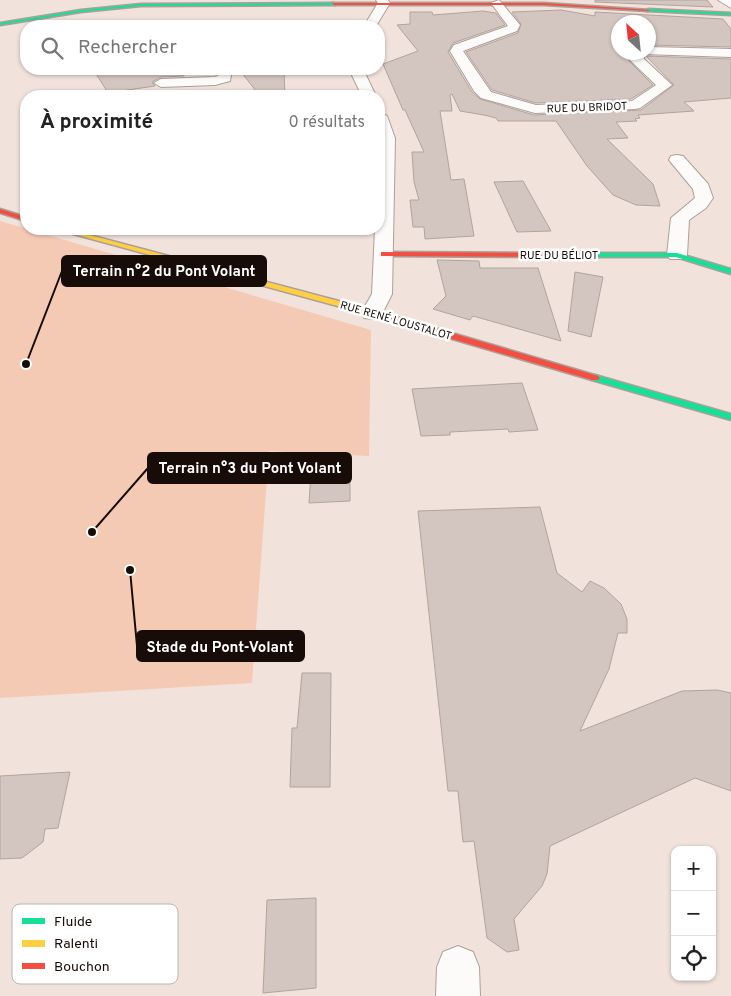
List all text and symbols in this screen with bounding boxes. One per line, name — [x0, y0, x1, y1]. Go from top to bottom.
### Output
north arrow — [611, 15, 656, 60]
search box — [20, 20, 385, 75]
icon: search — [38, 34, 66, 62]
text: Rechercher — [78, 36, 177, 60]
street label: RUE DU BRIDOT — [546, 100, 628, 116]
text: À proximité — [40, 109, 153, 136]
text: 0 résultats — [289, 113, 365, 133]
street label: RUE DU BÉLIOT — [520, 248, 598, 263]
callout: Terrain n°2 du Pont Volant — [62, 256, 266, 286]
text: Terrain n°2 du Pont Volant — [73, 263, 256, 282]
street label: RUE RENÉ LOUSTALOT — [338, 297, 453, 344]
callout: Terrain n°3 du Pont Volant — [148, 453, 351, 483]
text: Terrain n°3 du Pont Volant — [159, 460, 342, 479]
callout: Stade du Pont-Volant — [137, 631, 304, 661]
text: Stade du Pont-Volant — [146, 639, 294, 658]
map controls — [671, 846, 716, 981]
button: + — [671, 846, 716, 891]
button: − — [671, 891, 716, 936]
legend — [12, 904, 178, 984]
text: Fluide — [54, 914, 92, 931]
text: Ralenti — [54, 936, 98, 953]
button: locate — [671, 936, 716, 981]
text: Bouchon — [54, 959, 110, 976]

